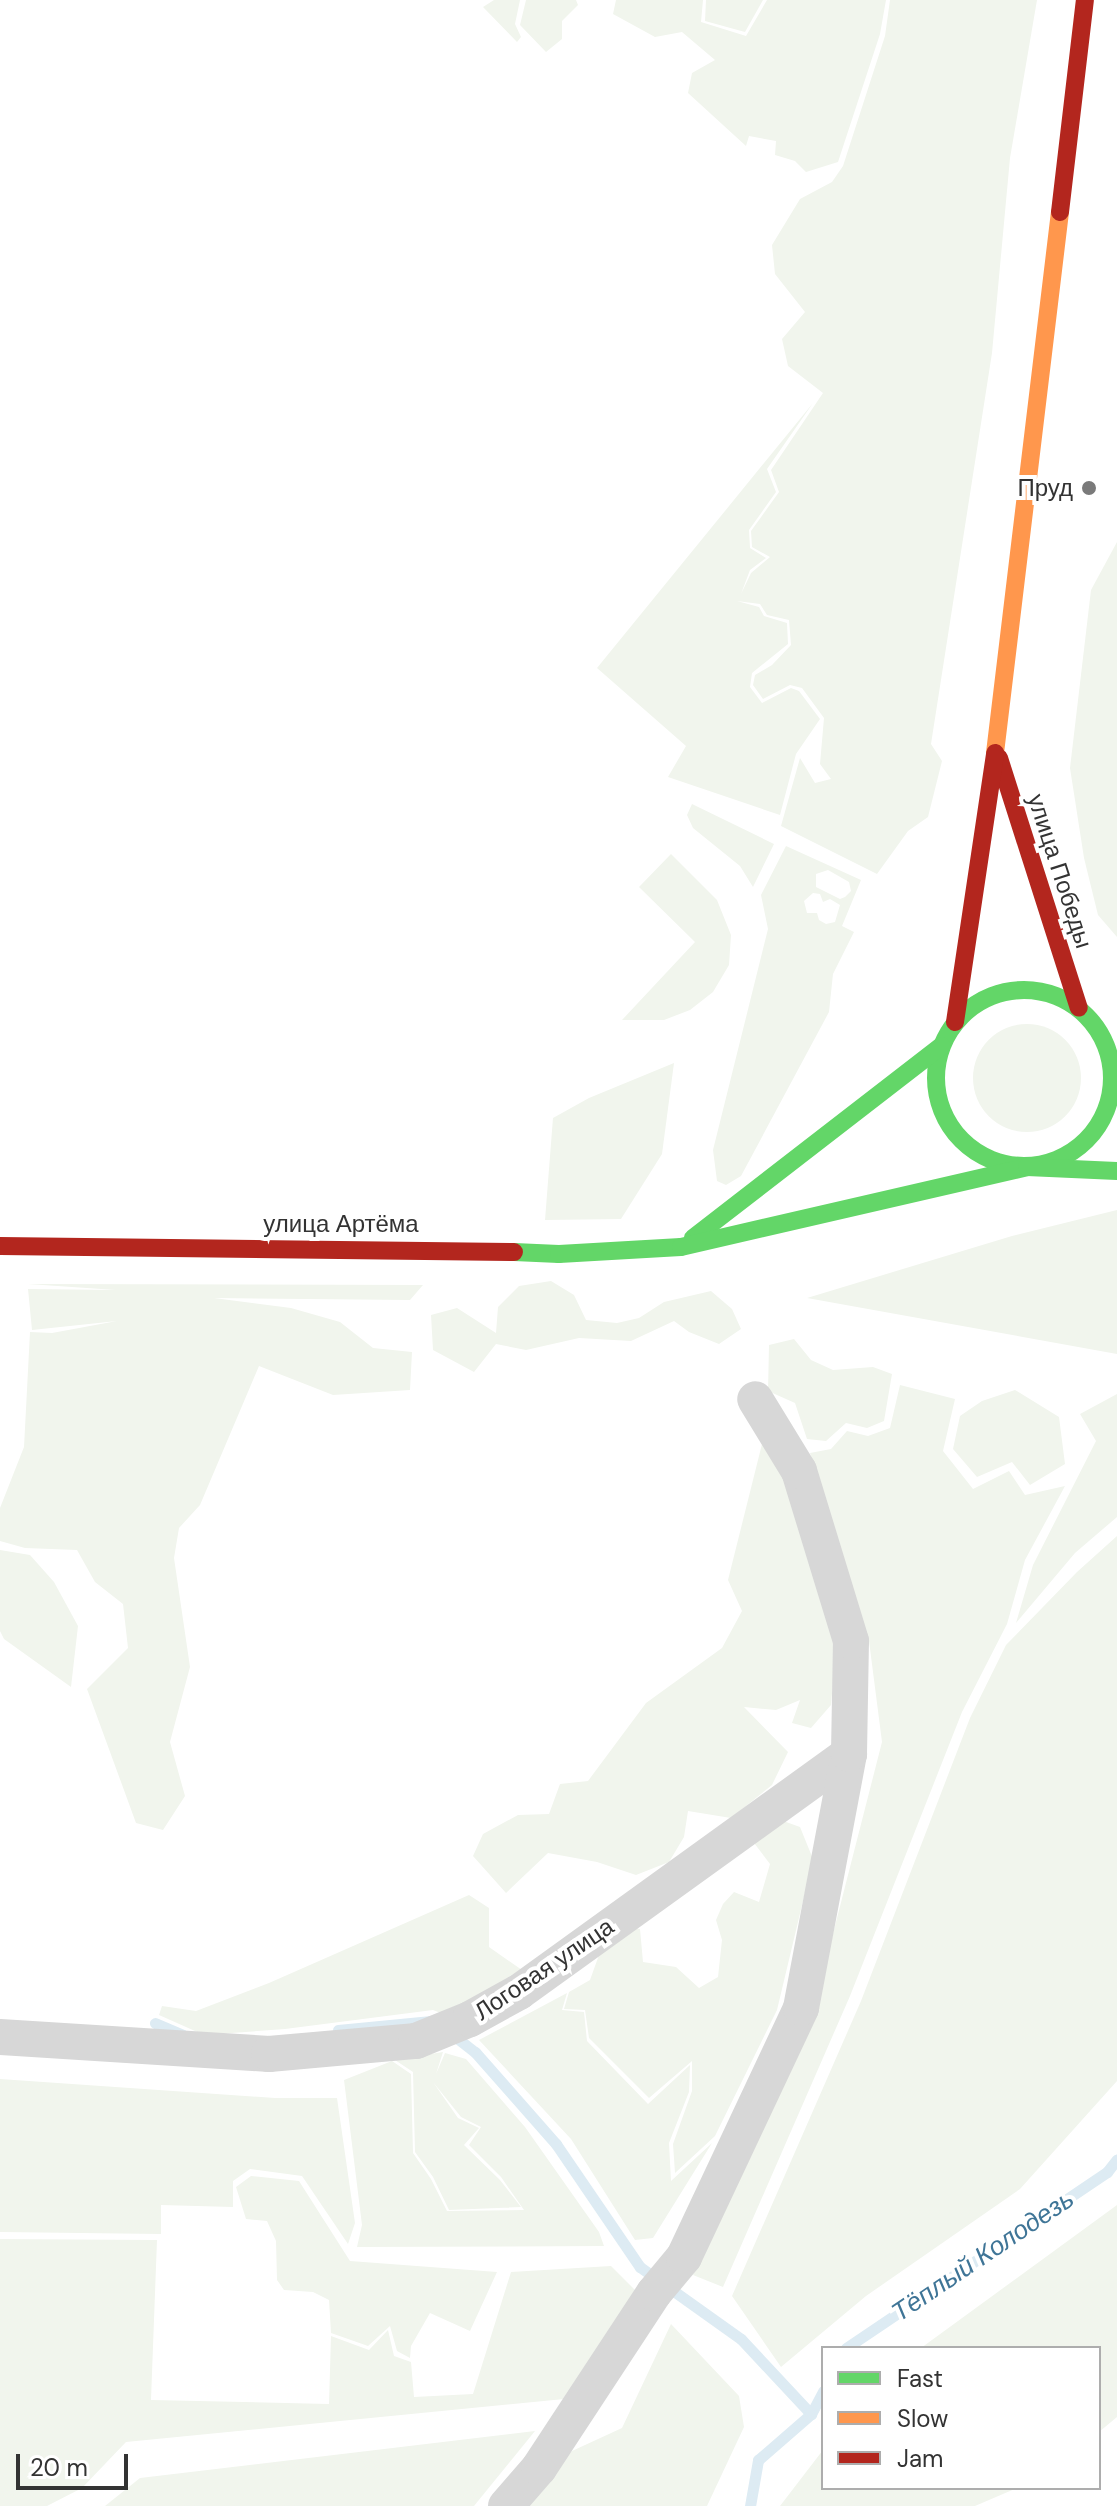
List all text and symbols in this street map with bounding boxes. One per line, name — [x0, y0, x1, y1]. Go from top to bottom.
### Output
place label: Пруд — [1017, 474, 1073, 502]
marker: Пруд — [1080, 479, 1098, 497]
street label: улица Победы — [1022, 790, 1098, 952]
street label: улица Артёма — [263, 1210, 419, 1238]
street label: Логовая улица — [469, 1912, 619, 2026]
water label: Тёплый Колодезь — [886, 2184, 1080, 2328]
legend — [821, 2346, 1101, 2490]
text: Fast — [897, 2363, 943, 2394]
text: Slow — [897, 2403, 948, 2434]
scale bar — [20, 2438, 132, 2488]
text: Jam — [897, 2443, 943, 2474]
text: 20 m — [30, 2452, 88, 2483]

